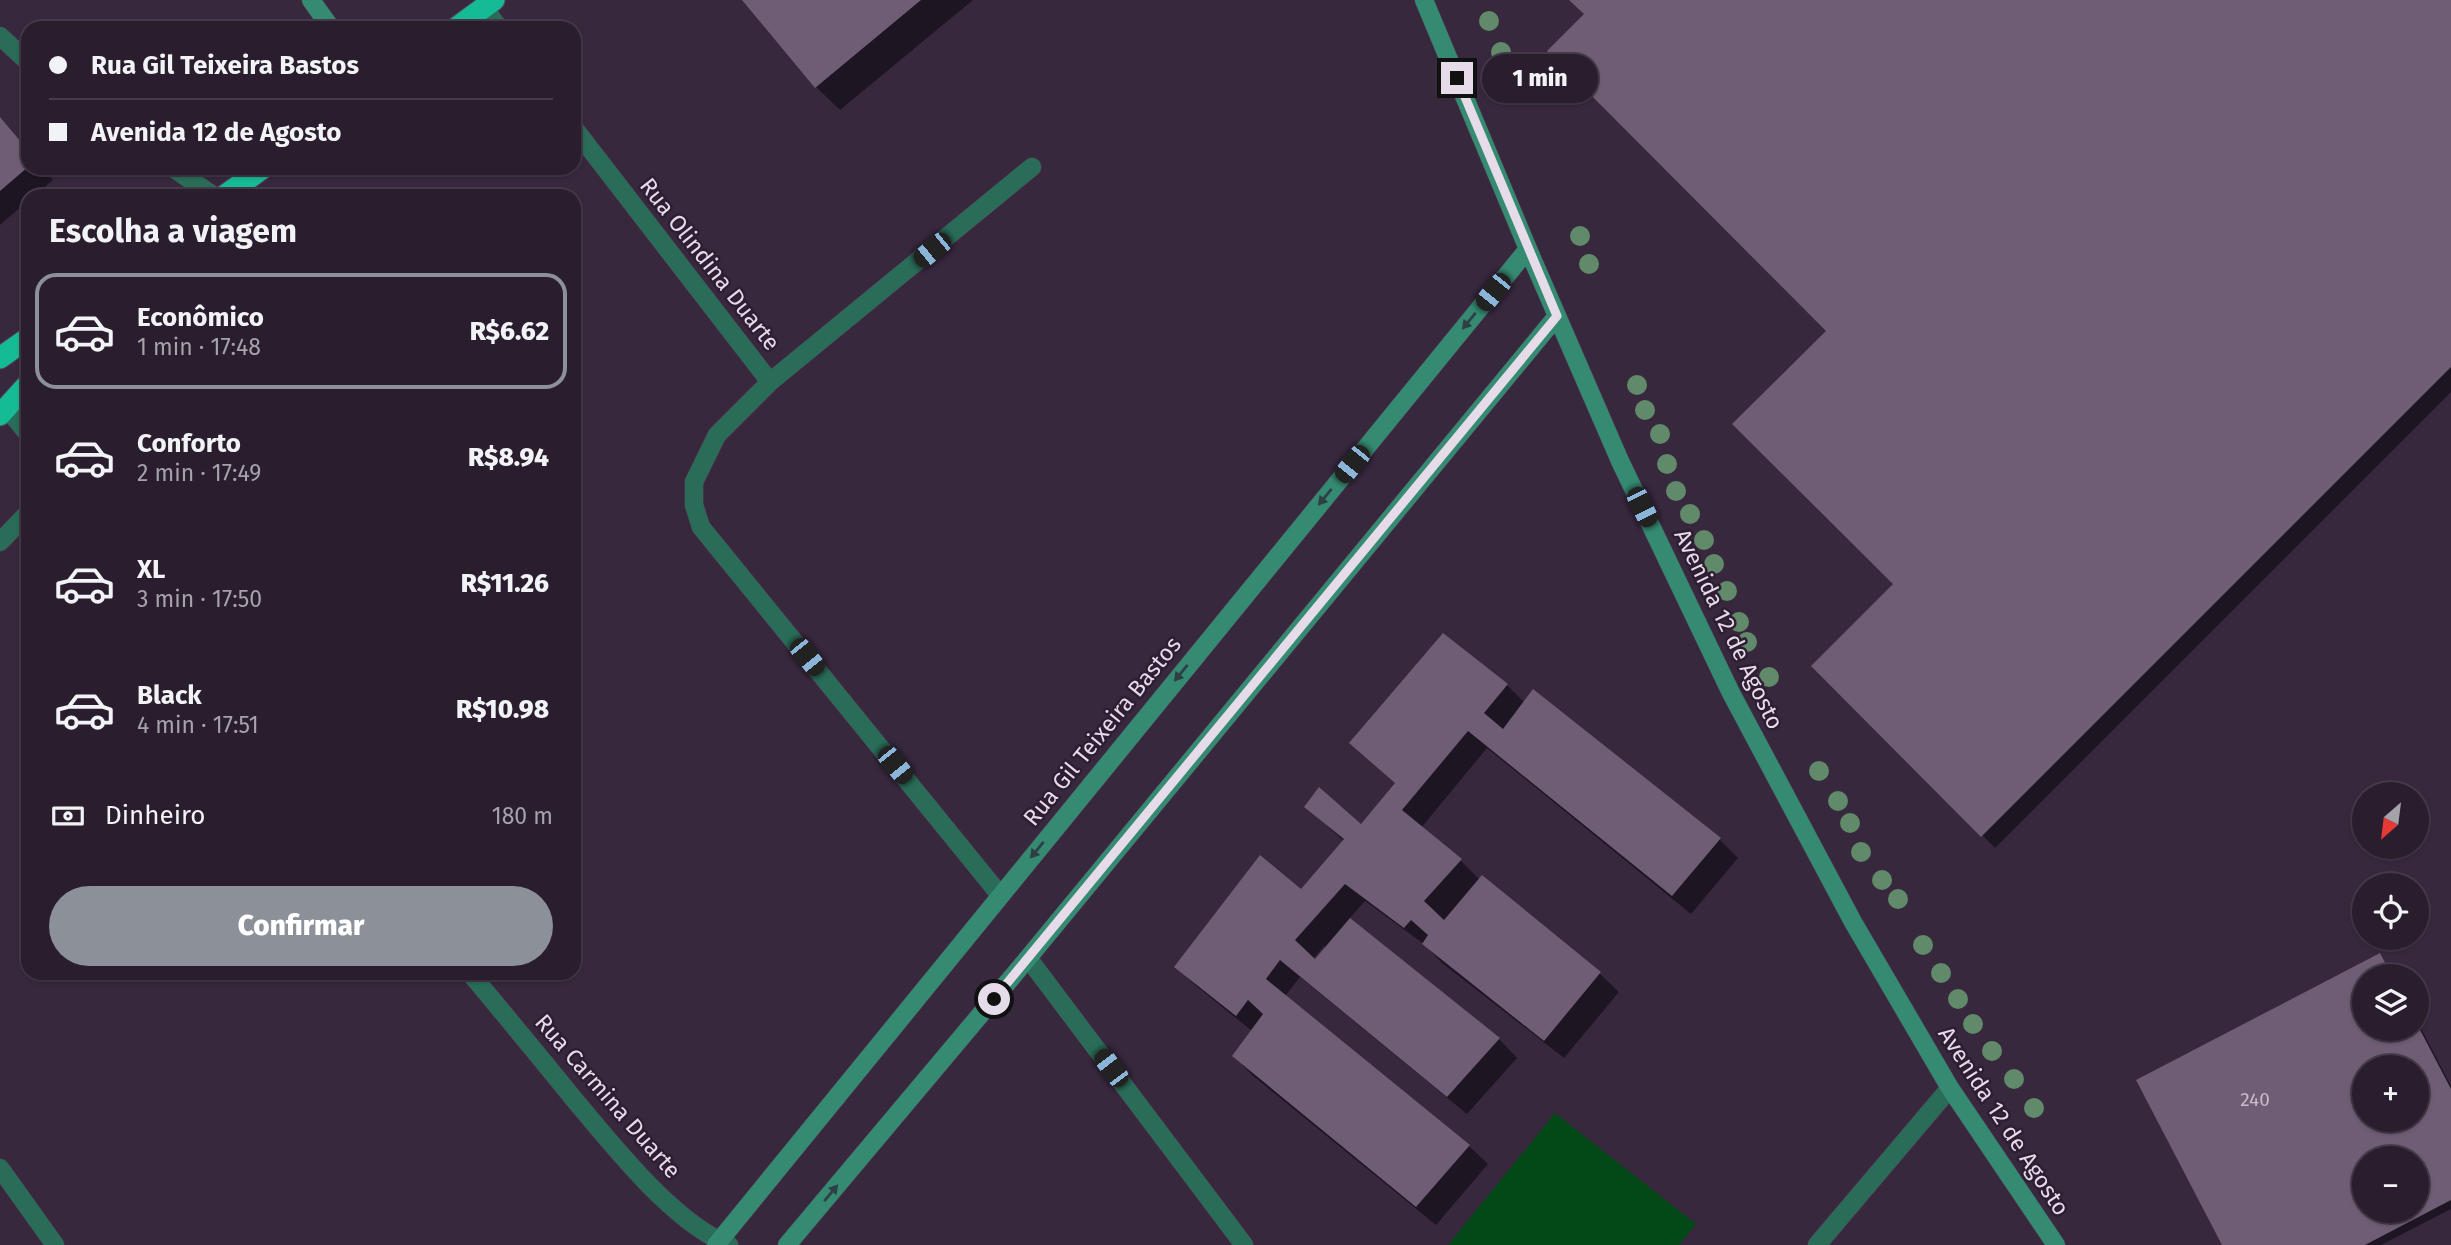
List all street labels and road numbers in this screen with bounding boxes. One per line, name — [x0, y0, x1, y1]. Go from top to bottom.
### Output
street label: Rua Olindina Duarte — [634, 172, 786, 356]
street label: Avenida 12 de Agosto — [1668, 524, 1790, 734]
street label: Rua Gil Teixeira Bastos — [1017, 631, 1187, 831]
street label: Rua Carmina Duarte — [529, 1008, 687, 1184]
street label: Avenida 12 de Agosto — [1933, 1021, 2075, 1221]

